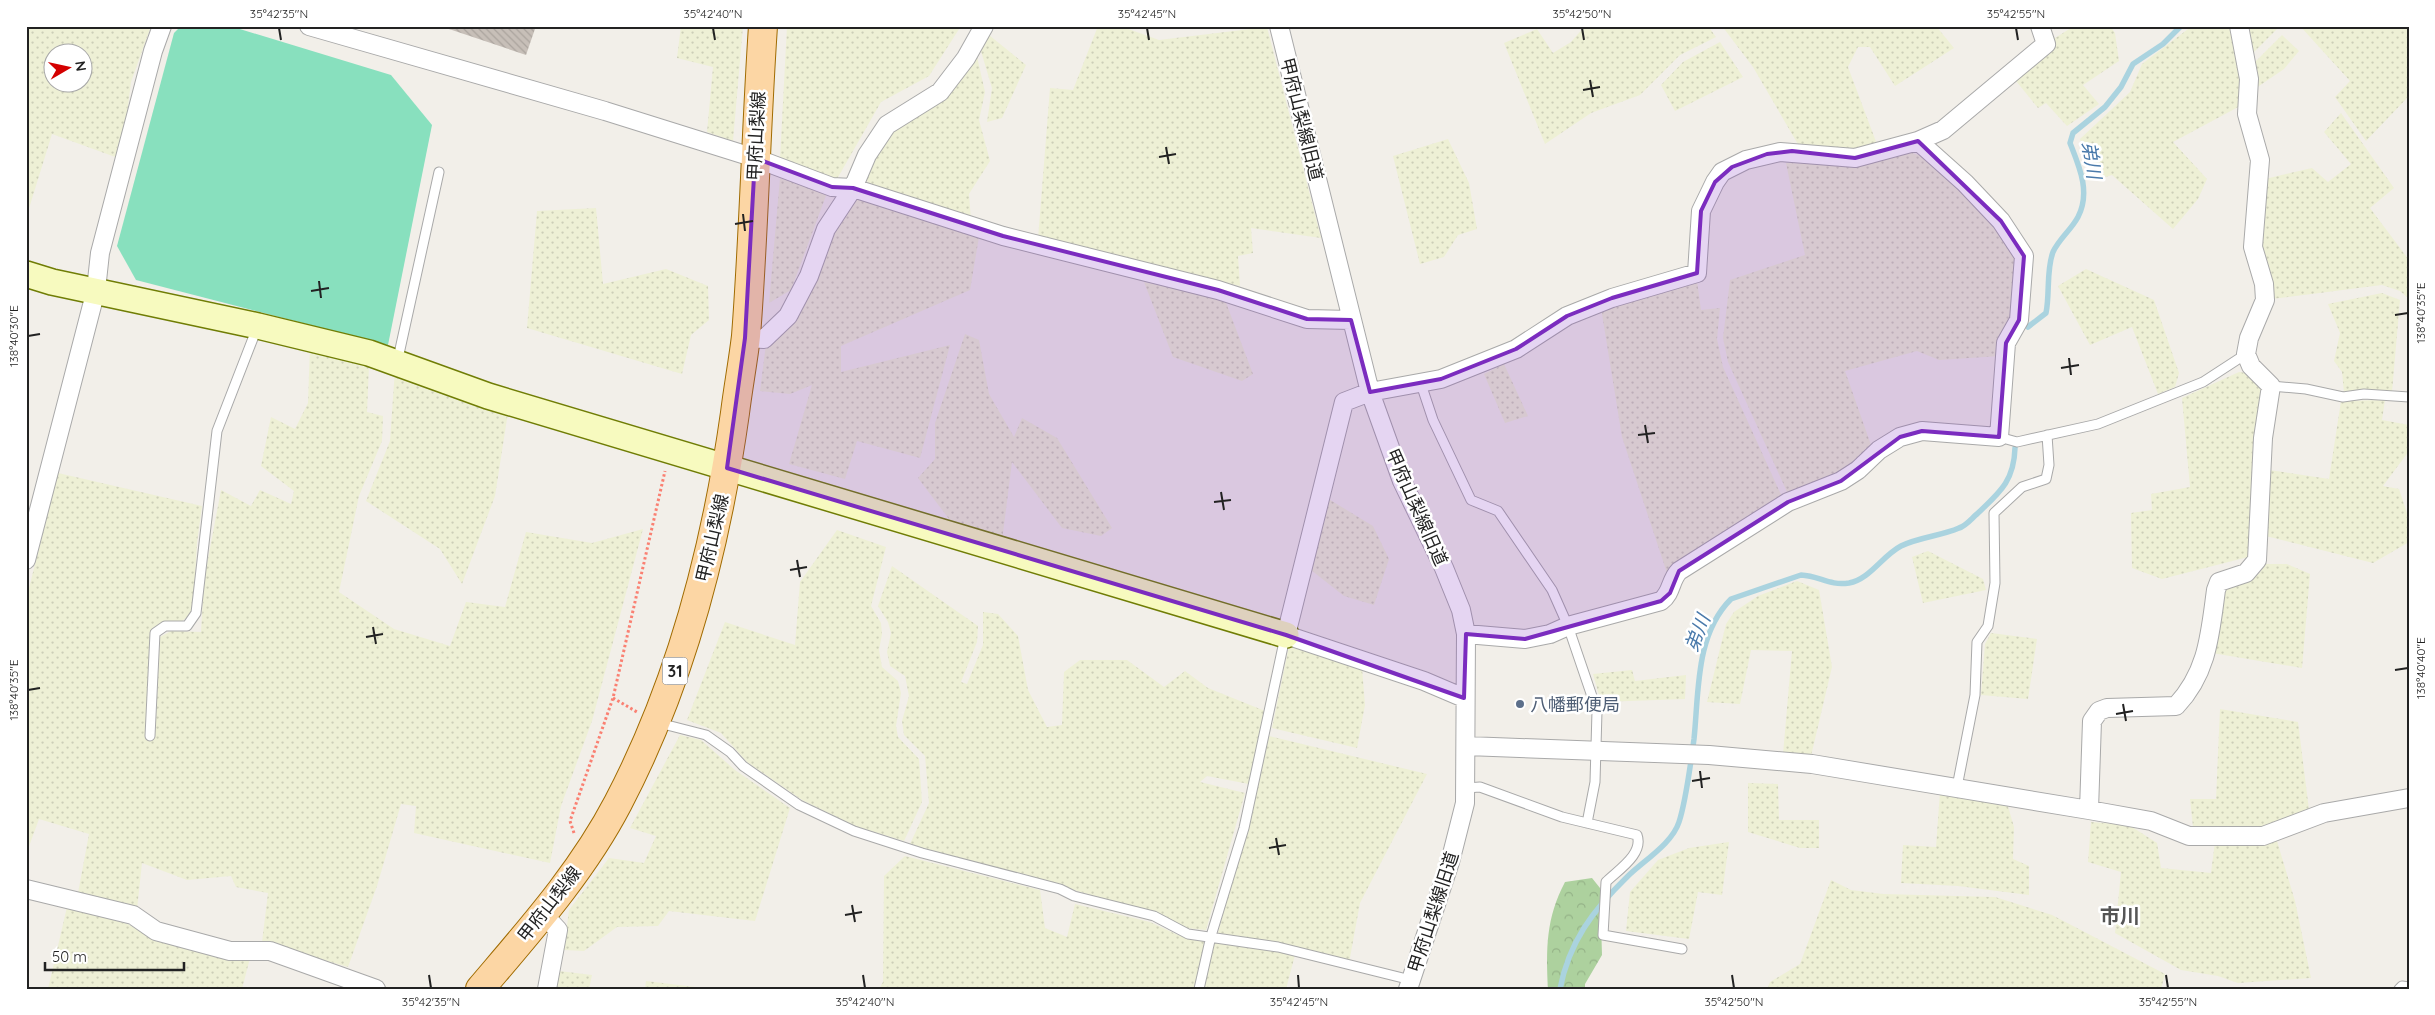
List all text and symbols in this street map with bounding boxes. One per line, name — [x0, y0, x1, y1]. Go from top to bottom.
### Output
text: 35°42'35"N — [250, 6, 308, 21]
text: 35°42'40"N — [684, 6, 742, 21]
text: 35°42'45"N — [1118, 6, 1176, 21]
text: 35°42'50"N — [1552, 6, 1612, 21]
text: 35°42'55"N — [1987, 6, 2045, 21]
north arrow — [42, 42, 92, 92]
street label: 甲府山梨線旧道 — [1276, 55, 1328, 183]
text: N — [71, 59, 91, 72]
street label: 甲府山梨線 — [742, 90, 770, 182]
water label: 弟川 — [2077, 139, 2107, 183]
text: 138°40'35"E — [2413, 282, 2428, 344]
text: 138°40'30"E — [6, 305, 21, 367]
street label: 甲府山梨線旧道 — [1381, 445, 1453, 569]
street label: 甲府山梨線 — [691, 492, 733, 584]
water label: 弟川 — [1679, 609, 1716, 655]
text: 138°40'40"E — [2413, 637, 2428, 699]
road number: 31 — [662, 658, 688, 684]
text: 138°40'35"E — [6, 659, 21, 721]
place label: 八幡郵便局 — [1530, 693, 1620, 716]
marker: 八幡郵便局 — [1514, 698, 1526, 710]
street label: 甲府山梨線旧道 — [1403, 849, 1463, 975]
street label: 甲府山梨線 — [512, 861, 586, 947]
district label: 市川 — [2100, 903, 2140, 928]
scale bar — [45, 940, 184, 972]
text: 50 m — [52, 947, 87, 966]
text: 35°42'35"N — [402, 994, 460, 1009]
text: 35°42'40"N — [836, 994, 894, 1009]
text: 35°42'45"N — [1270, 994, 1328, 1009]
text: 35°42'50"N — [1704, 994, 1764, 1009]
text: 35°42'55"N — [2139, 994, 2197, 1009]

